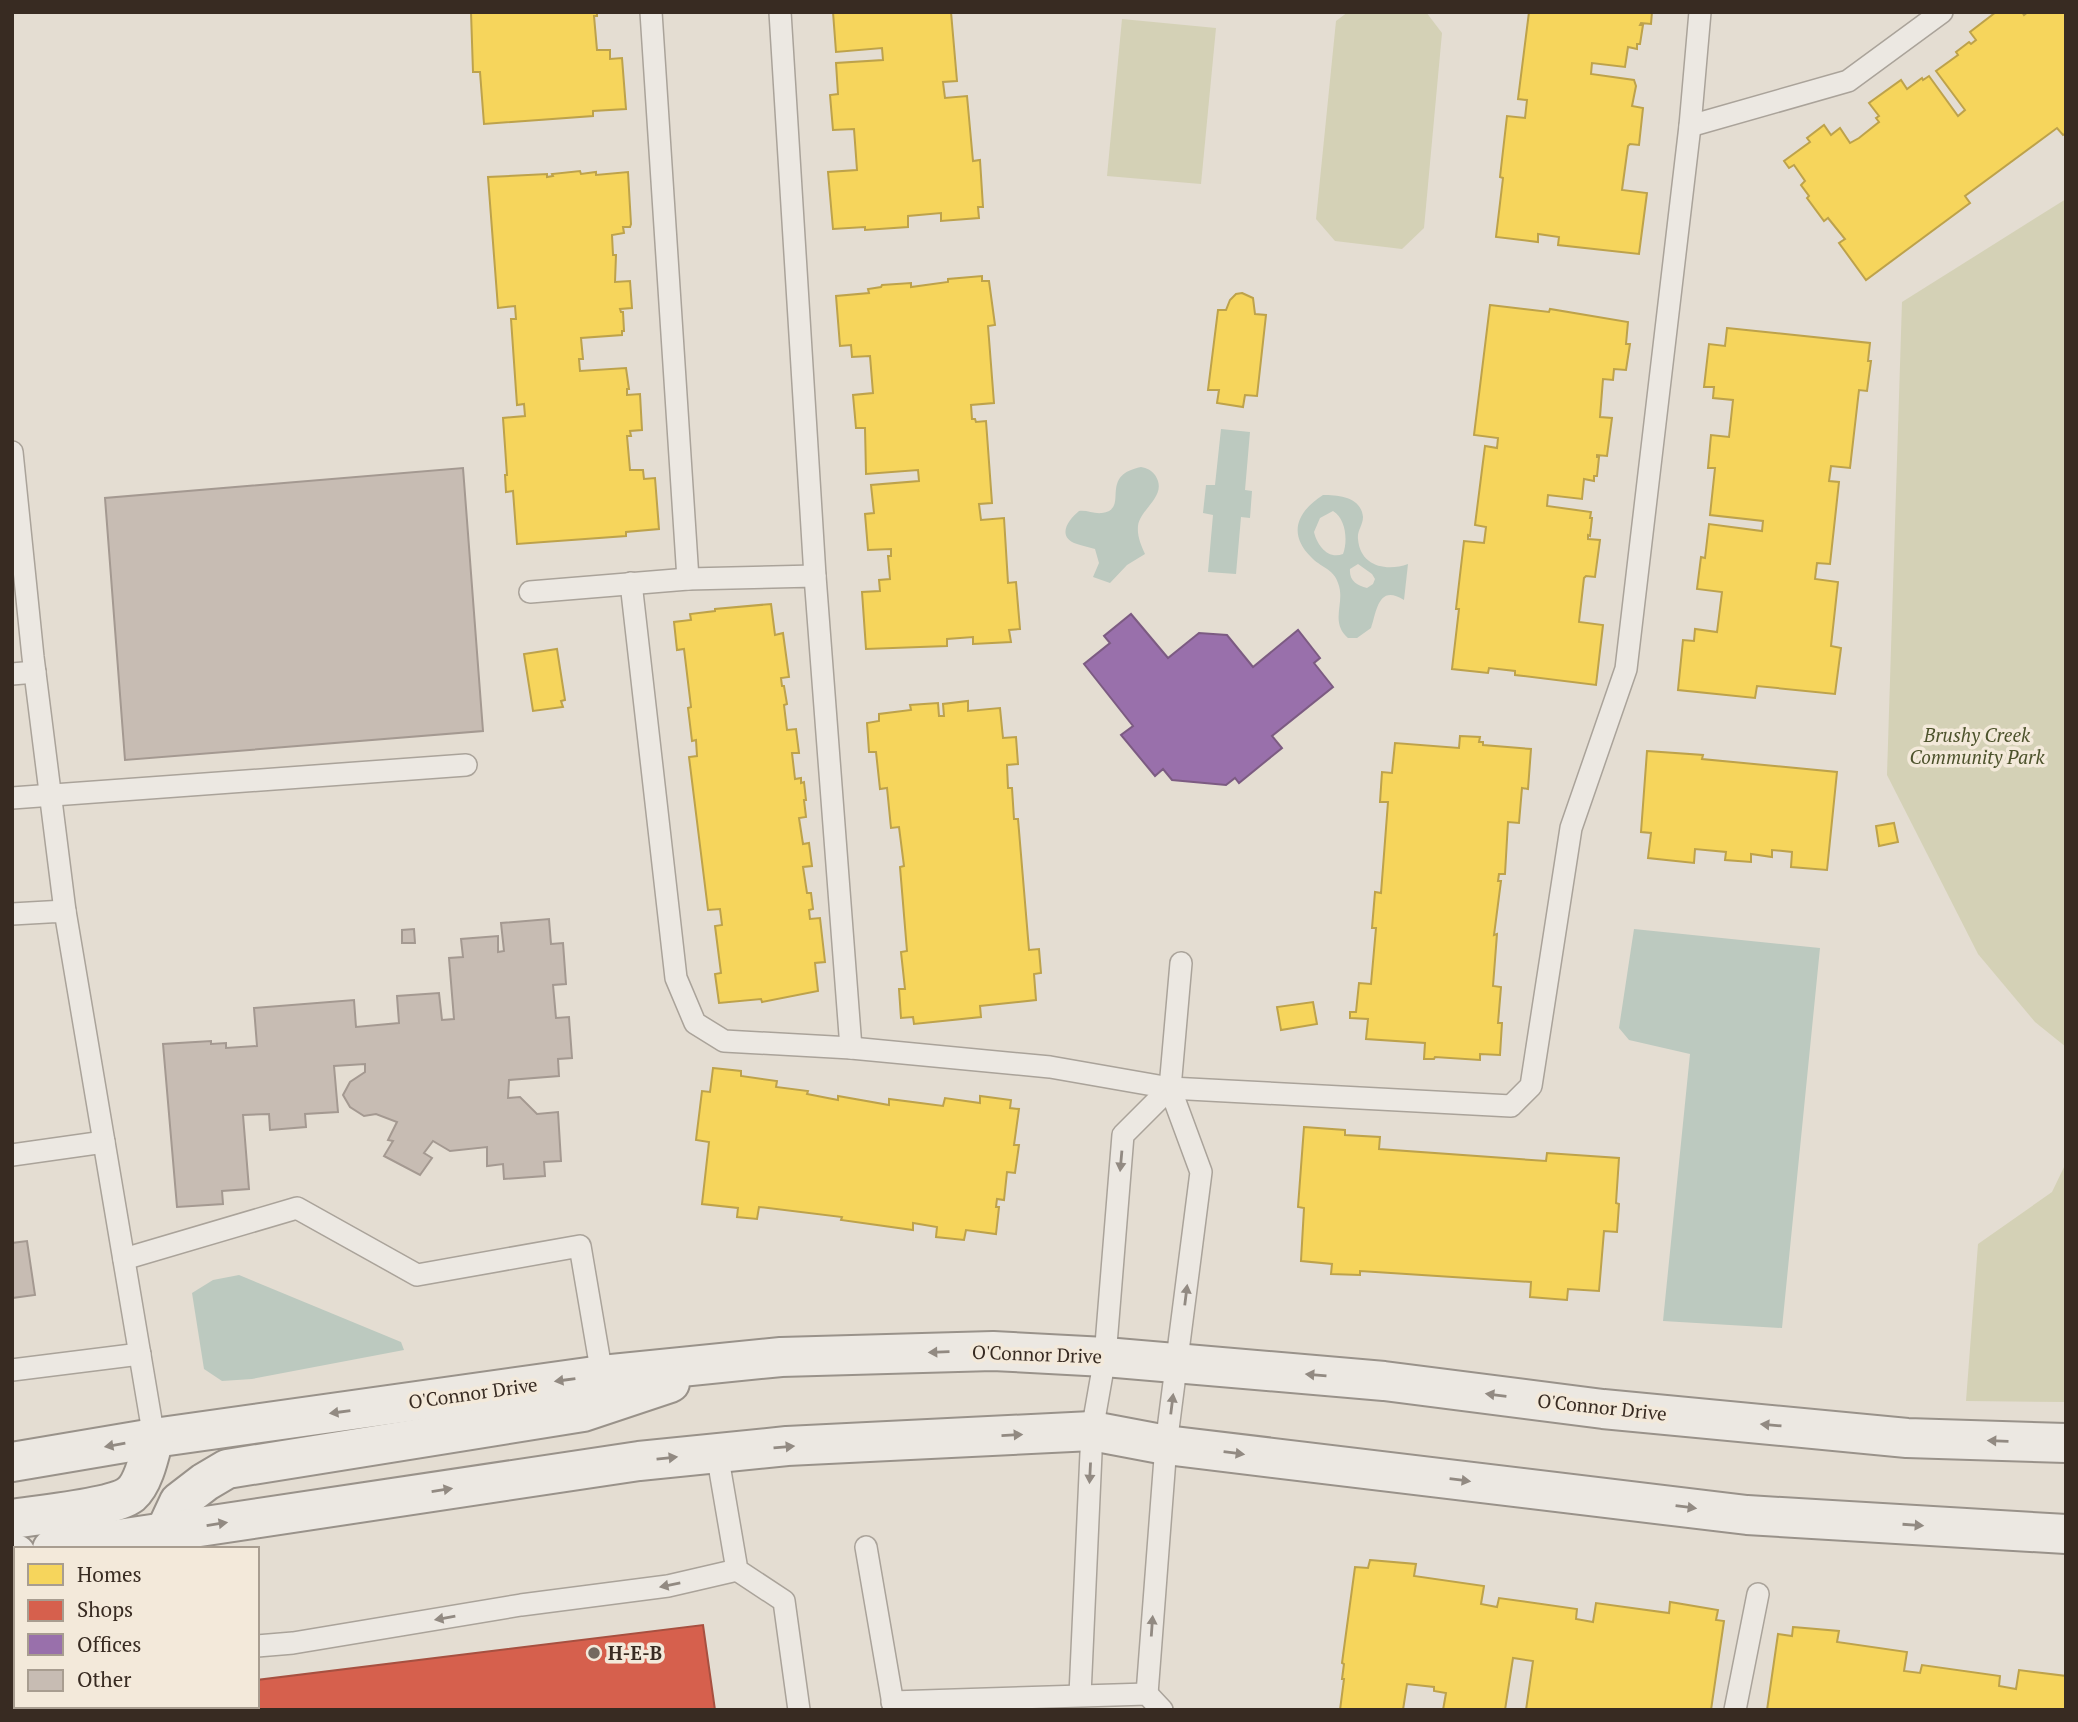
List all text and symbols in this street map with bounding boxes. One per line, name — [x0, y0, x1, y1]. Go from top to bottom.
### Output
park label: Brushy Creek Community Park — [1909, 722, 2045, 769]
one-way arrow — [1115, 1150, 1126, 1172]
one-way arrow — [1180, 1284, 1191, 1306]
street label: O'Connor Drive — [972, 1339, 1102, 1368]
one-way arrow — [927, 1347, 949, 1358]
one-way arrow — [1305, 1369, 1327, 1380]
street label: O'Connor Drive — [407, 1371, 539, 1414]
one-way arrow — [554, 1375, 576, 1386]
street label: O'Connor Drive — [1536, 1387, 1668, 1426]
one-way arrow — [1485, 1389, 1507, 1400]
one-way arrow — [1166, 1393, 1177, 1415]
one-way arrow — [329, 1407, 351, 1418]
one-way arrow — [1760, 1419, 1782, 1430]
one-way arrow — [1001, 1430, 1023, 1441]
one-way arrow — [1986, 1435, 2008, 1446]
one-way arrow — [104, 1440, 126, 1451]
one-way arrow — [774, 1441, 796, 1452]
one-way arrow — [1223, 1447, 1245, 1458]
one-way arrow — [656, 1452, 678, 1463]
one-way arrow — [1085, 1462, 1096, 1484]
one-way arrow — [1449, 1474, 1471, 1485]
one-way arrow — [431, 1484, 453, 1495]
one-way arrow — [1675, 1502, 1697, 1513]
one-way arrow — [206, 1518, 228, 1529]
one-way arrow — [1902, 1520, 1924, 1531]
legend — [14, 1547, 259, 1708]
text: Homes — [77, 1560, 142, 1588]
one-way arrow — [659, 1580, 681, 1591]
text: Shops — [77, 1595, 133, 1623]
one-way arrow — [434, 1612, 456, 1623]
one-way arrow — [1146, 1615, 1157, 1637]
text: Offices — [77, 1630, 141, 1658]
place label: H-E-B — [608, 1640, 662, 1665]
marker: H-E-B — [586, 1645, 602, 1661]
text: Other — [77, 1665, 131, 1693]

